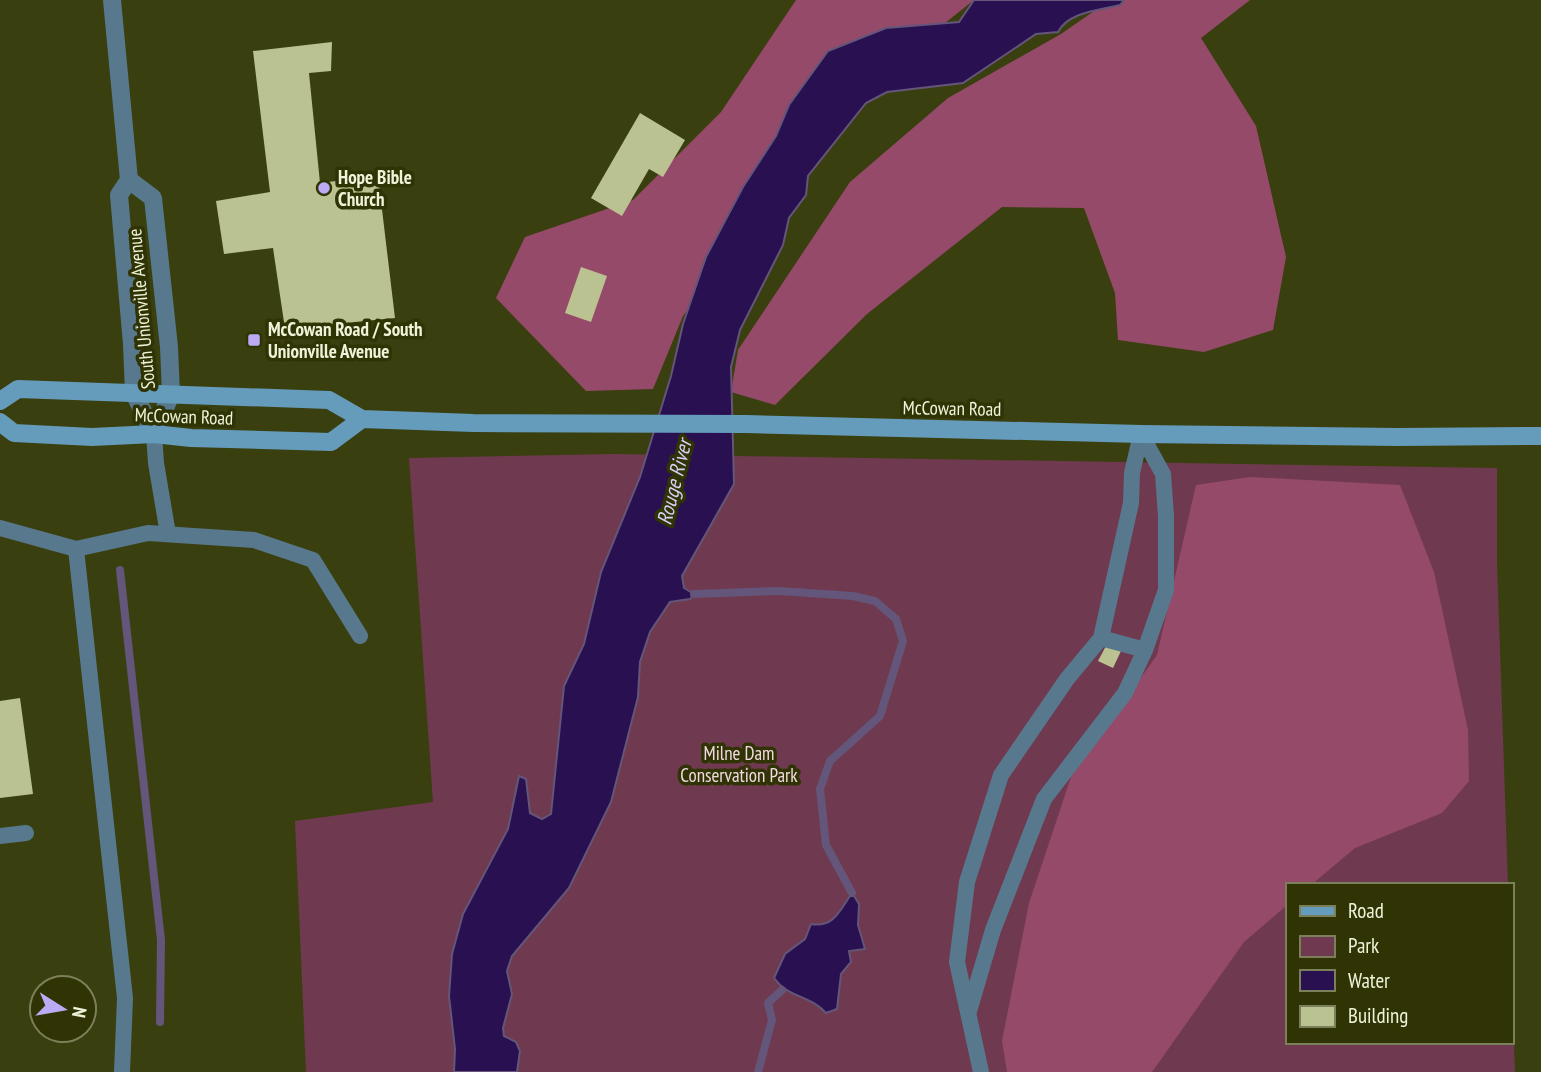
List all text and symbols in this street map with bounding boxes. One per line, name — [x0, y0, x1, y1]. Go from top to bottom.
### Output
place label: Hope Bible Church — [338, 165, 412, 211]
marker: Hope Bible Church — [316, 180, 332, 196]
street label: South Unionville Avenue — [122, 228, 160, 390]
place label: McCowan Road / South Unionville Avenue — [268, 317, 423, 363]
marker: McCowan Road / South Unionville Avenue — [246, 332, 262, 348]
street label: McCowan Road — [902, 395, 1002, 421]
street label: McCowan Road — [134, 402, 234, 430]
water label: Rouge River — [650, 433, 698, 527]
park label: Milne Dam Conservation Park — [680, 741, 798, 787]
legend — [1286, 883, 1513, 1044]
text: Road — [1348, 897, 1384, 924]
text: Park — [1348, 932, 1379, 959]
text: Water — [1348, 967, 1390, 994]
north arrow — [28, 974, 98, 1044]
text: Building — [1348, 1002, 1408, 1029]
text: N — [67, 1005, 92, 1020]

